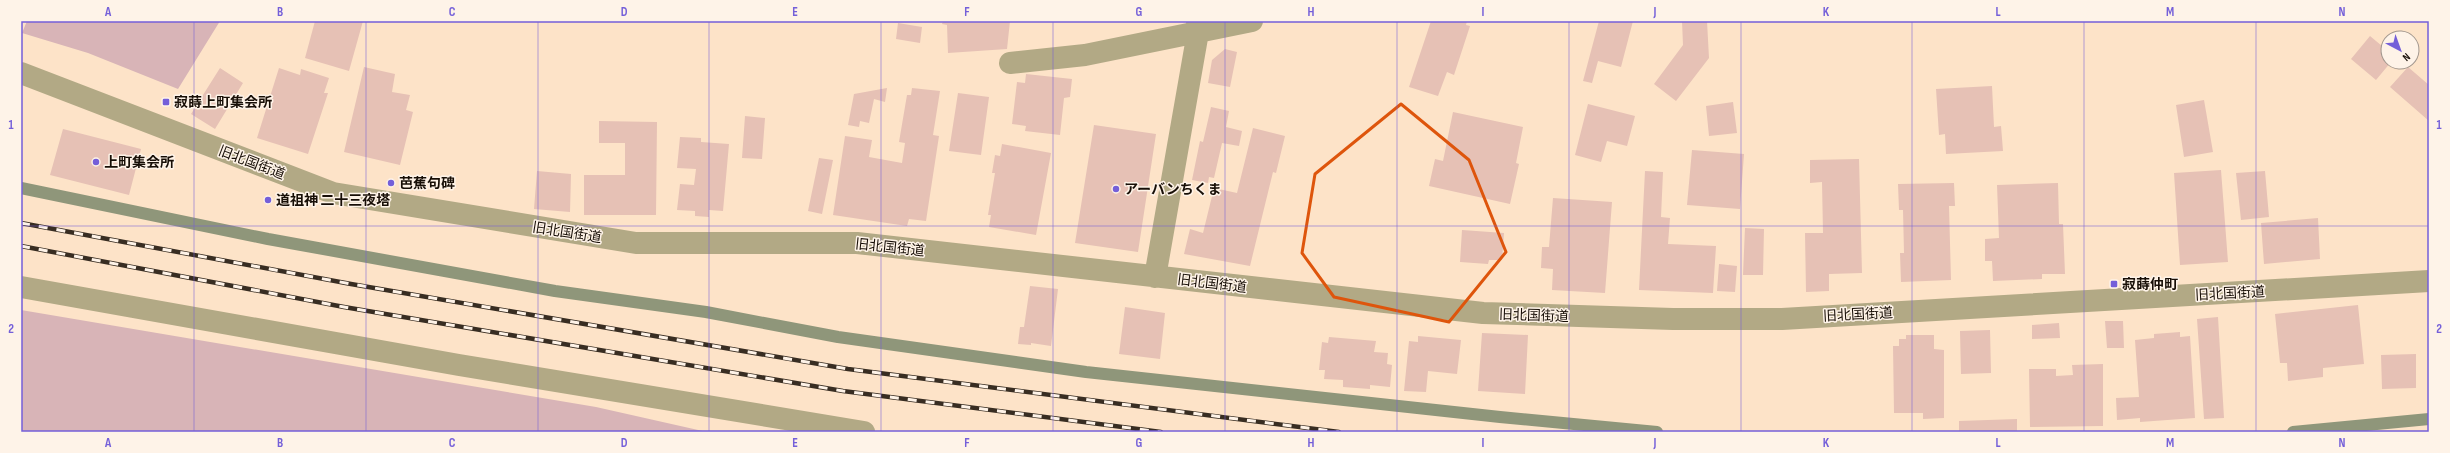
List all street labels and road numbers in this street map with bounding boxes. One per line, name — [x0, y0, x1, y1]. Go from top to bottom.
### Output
street label: 旧北国街道 — [216, 142, 288, 183]
street label: 旧北国街道 — [531, 219, 603, 246]
street label: 旧北国街道 — [854, 235, 926, 260]
street label: 旧北国街道 — [1176, 271, 1248, 296]
street label: 旧北国街道 — [2195, 283, 2265, 304]
street label: 旧北国街道 — [1823, 304, 1893, 325]
street label: 旧北国街道 — [1499, 306, 1569, 325]

